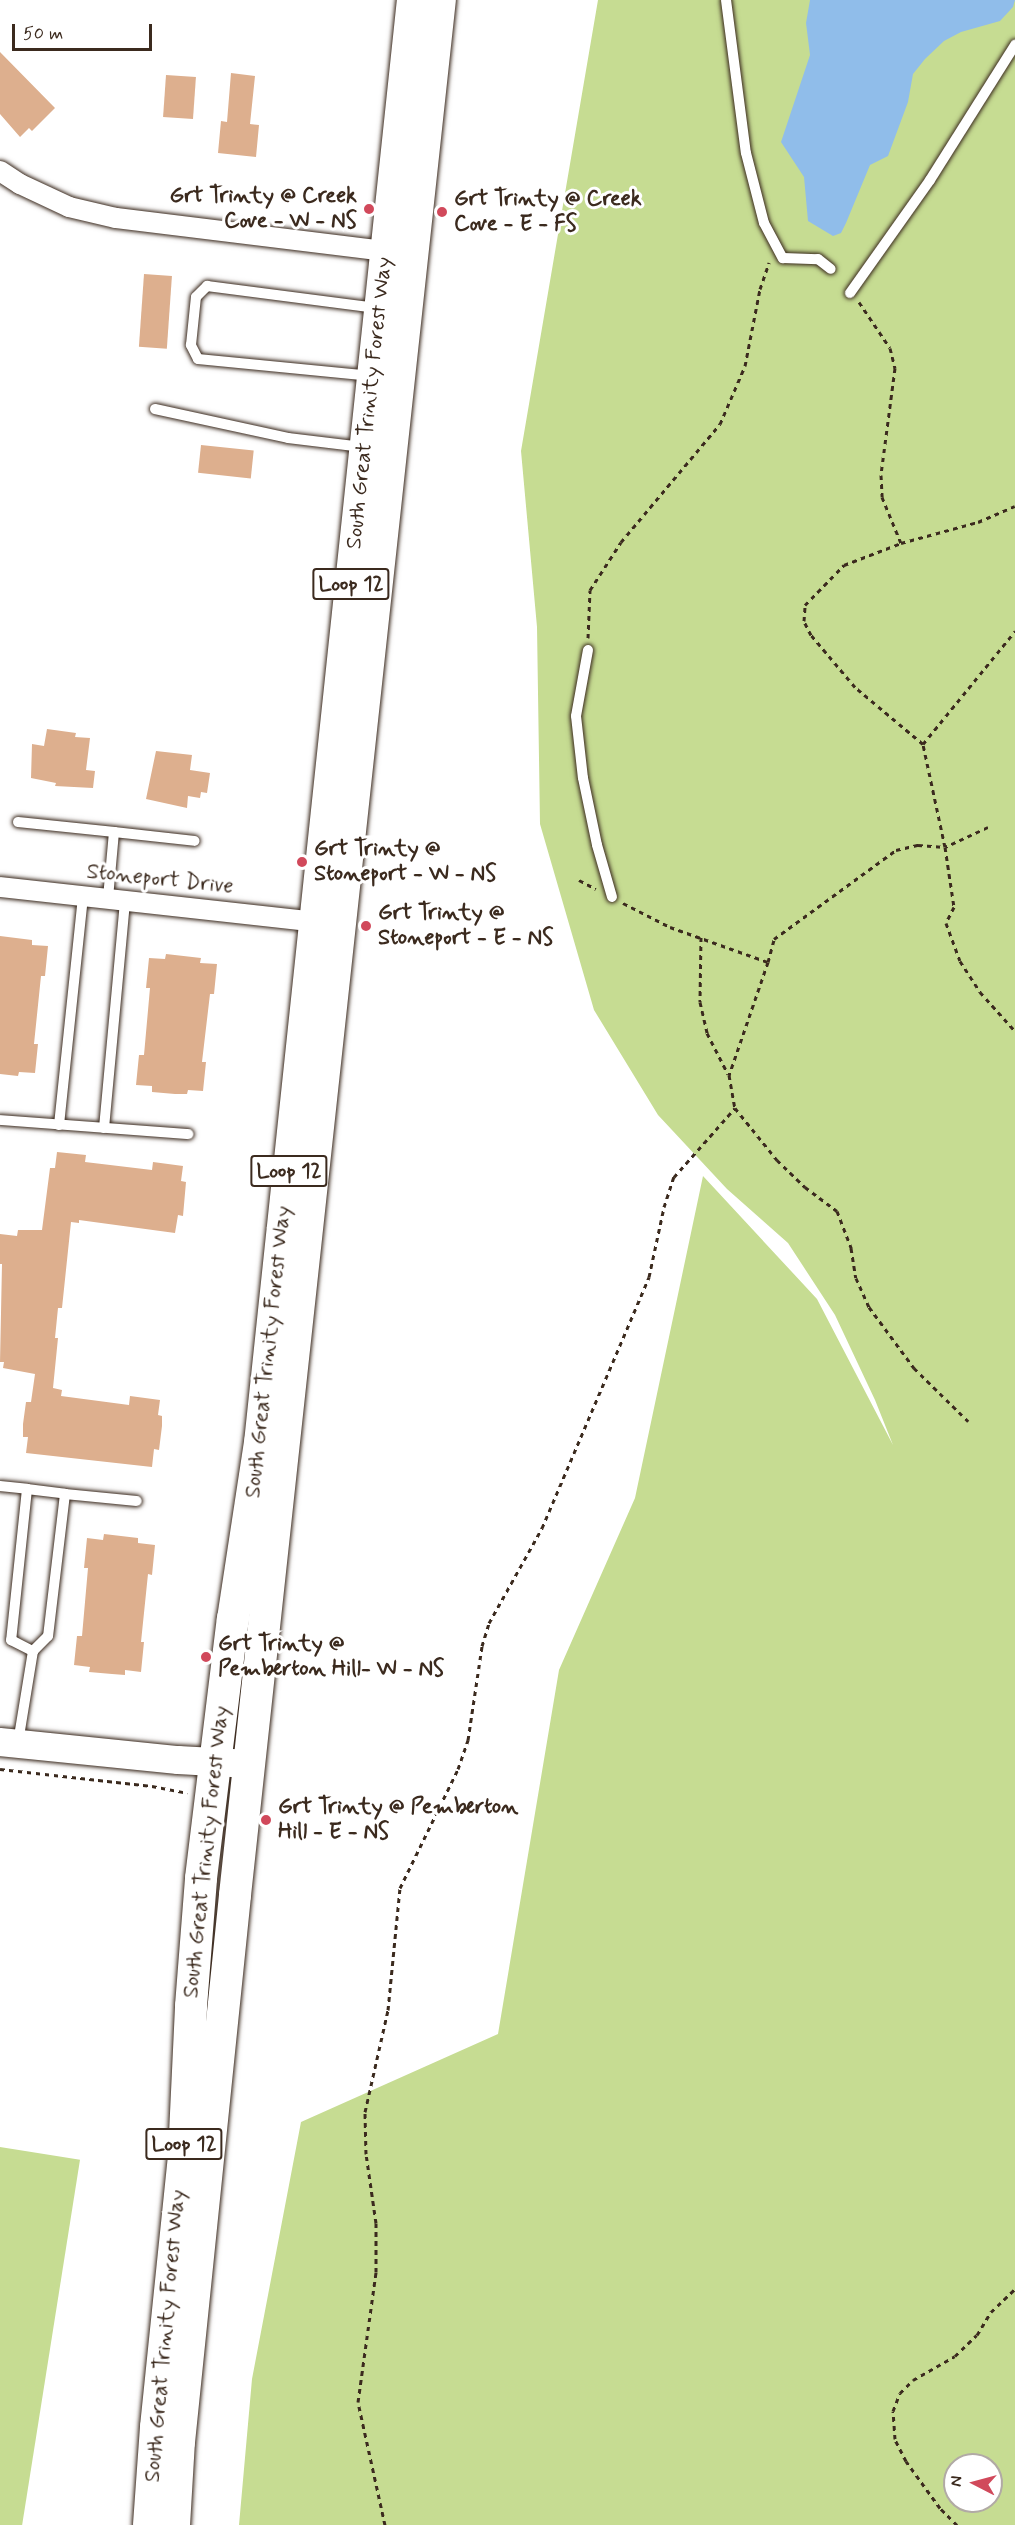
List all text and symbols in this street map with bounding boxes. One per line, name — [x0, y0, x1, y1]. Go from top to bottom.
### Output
scale bar — [15, 12, 154, 50]
text: 50 m — [23, 22, 63, 46]
place label: Grt Trinty @ Creek Cove - W - NS — [169, 183, 357, 234]
place label: Grt Trinty @ Creek Cove - E - FS — [454, 186, 642, 237]
marker: Grt Trinty @ Creek Cove - W - NS — [362, 202, 376, 216]
marker: Grt Trinty @ Creek Cove - E - FS — [435, 205, 449, 219]
street label: South Great Trinity Forest Way — [342, 256, 398, 550]
road number: Loop 12 — [312, 566, 390, 602]
place label: Grt Trinty @ Stoneport - W - NS — [314, 836, 496, 888]
marker: Grt Trinty @ Stoneport - W - NS — [295, 855, 309, 869]
street label: Stoneport Drive — [85, 859, 235, 901]
place label: Grt Trinty @ Stoneport - E - NS — [378, 900, 553, 951]
marker: Grt Trinty @ Stoneport - E - NS — [359, 919, 373, 933]
road number: Loop 12 — [250, 1153, 328, 1189]
street label: South Great Trinity Forest Way — [241, 1205, 297, 1499]
place label: Grt Trinty @ Pemberton Hill- W - NS — [218, 1631, 444, 1682]
marker: Grt Trinty @ Pemberton Hill- W - NS — [199, 1650, 213, 1664]
street label: South Great Trinity Forest Way — [179, 1705, 235, 1999]
place label: Grt Trinty @ Pemberton Hill - E - NS — [278, 1794, 518, 1846]
marker: Grt Trinty @ Pemberton Hill - E - NS — [259, 1813, 273, 1827]
road number: Loop 12 — [145, 2126, 223, 2162]
street label: South Great Trinity Forest Way — [140, 2189, 192, 2483]
north arrow — [943, 2453, 1003, 2513]
text: N — [946, 2475, 968, 2488]

